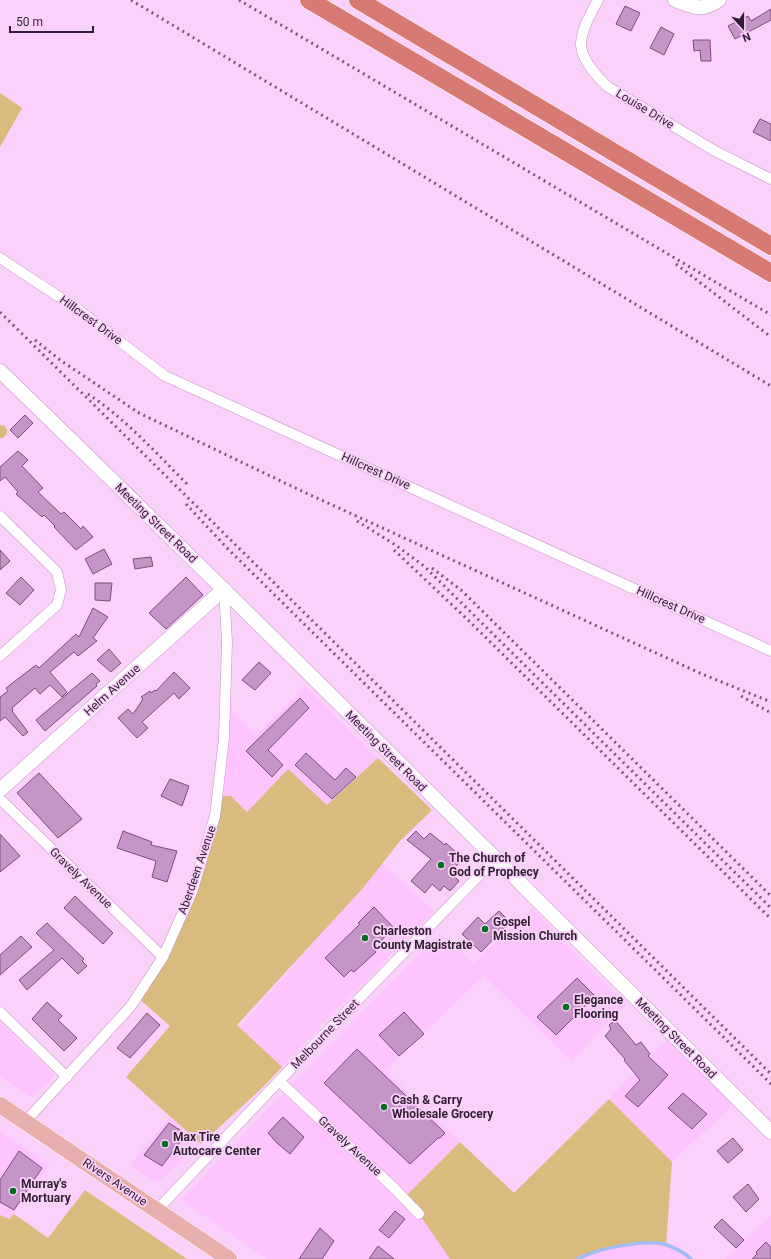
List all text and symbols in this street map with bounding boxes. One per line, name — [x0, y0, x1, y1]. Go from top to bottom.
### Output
scale bar — [10, 8, 93, 34]
north arrow — [723, 8, 763, 48]
text: 50 m — [16, 15, 43, 29]
text: N — [740, 29, 752, 44]
street label: Louise Drive — [613, 86, 677, 132]
street label: Hillcrest Drive — [57, 293, 125, 347]
street label: Hillcrest Drive — [339, 450, 413, 492]
street label: Meeting Street Road — [112, 480, 200, 566]
street label: Hillcrest Drive — [634, 584, 708, 626]
street label: Helm Avenue — [81, 661, 143, 719]
street label: Meeting Street Road — [343, 708, 429, 794]
street label: Aberdeen Avenue — [175, 824, 219, 916]
street label: Gravely Avenue — [47, 845, 115, 911]
place label: The Church of God of Prophecy — [449, 851, 540, 879]
marker: The Church of God of Prophecy — [436, 860, 446, 870]
place label: Gospel Mission Church — [493, 915, 577, 943]
place label: Charleston County Magistrate — [373, 924, 473, 952]
marker: Gospel Mission Church — [480, 924, 490, 934]
marker: Charleston County Magistrate — [360, 933, 370, 943]
place label: Elegance Flooring — [574, 993, 624, 1021]
street label: Meeting Street Road — [633, 995, 719, 1081]
street label: Melbourne Street — [288, 996, 362, 1072]
marker: Elegance Flooring — [561, 1002, 571, 1012]
place label: Cash & Carry Wholesale Grocery — [392, 1093, 494, 1121]
marker: Cash & Carry Wholesale Grocery — [379, 1102, 389, 1112]
street label: Gravely Avenue — [315, 1113, 385, 1179]
place label: Max Tire Autocare Center — [173, 1130, 261, 1158]
marker: Max Tire Autocare Center — [160, 1139, 170, 1149]
street label: Rivers Avenue — [80, 1155, 150, 1209]
place label: Murray's Mortuary — [21, 1177, 72, 1205]
marker: Murray's Mortuary — [8, 1186, 18, 1196]

